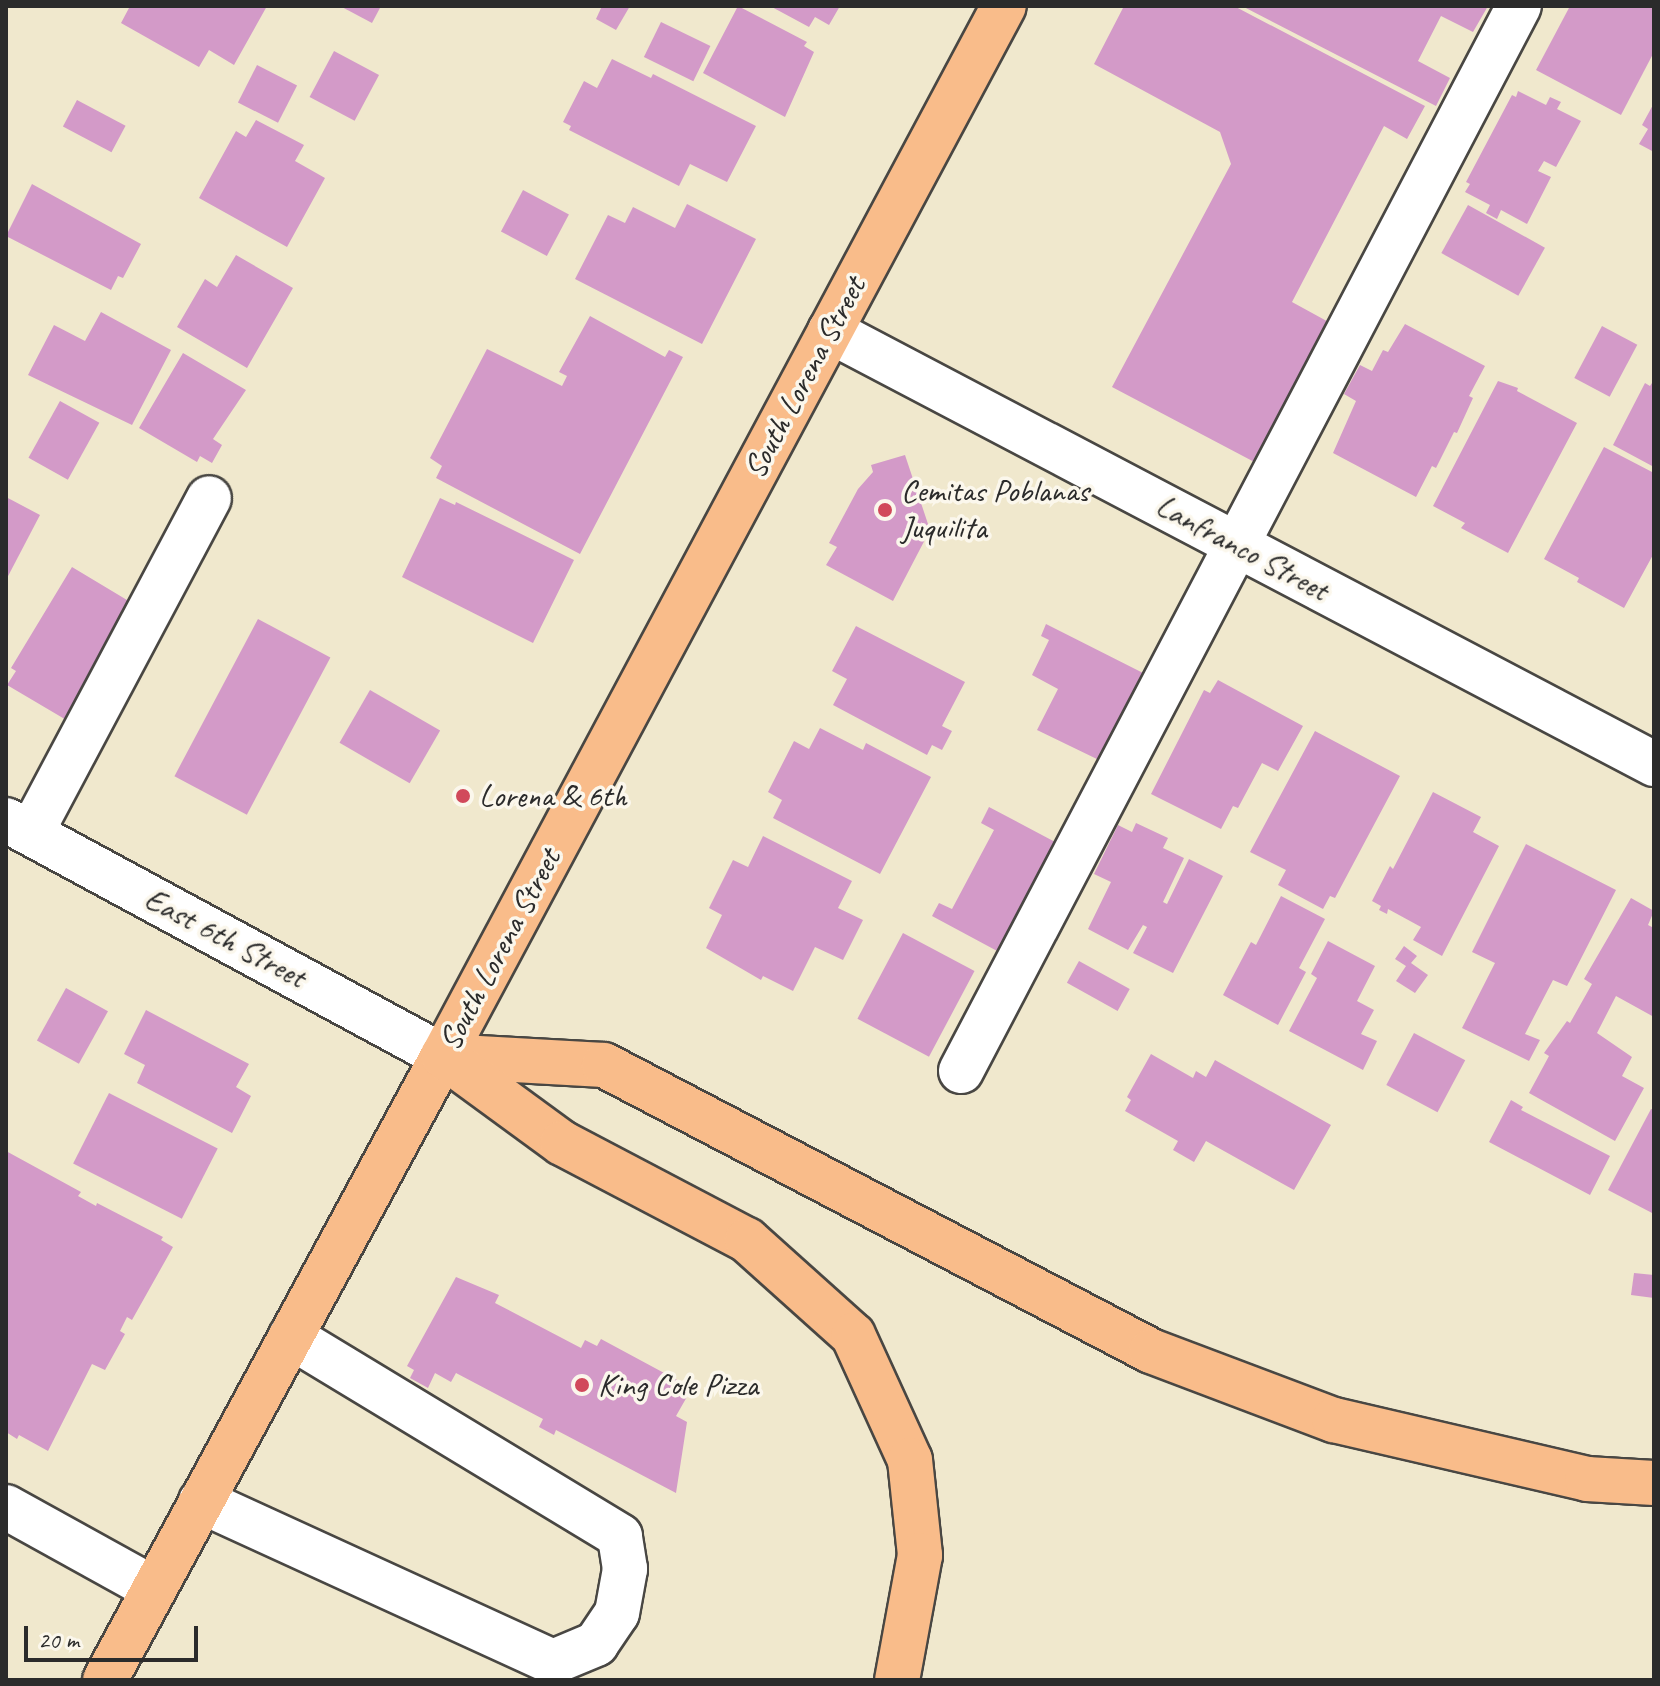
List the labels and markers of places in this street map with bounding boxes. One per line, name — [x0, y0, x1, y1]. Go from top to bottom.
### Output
place label: Cemitas Poblanas Juquilita — [901, 473, 1089, 548]
marker: Cemitas Poblanas Juquilita — [876, 501, 894, 519]
place label: Lorena & 6th — [479, 777, 626, 815]
marker: Lorena & 6th — [454, 787, 472, 805]
place label: King Cole Pizza — [598, 1366, 758, 1404]
marker: King Cole Pizza — [573, 1376, 591, 1394]

